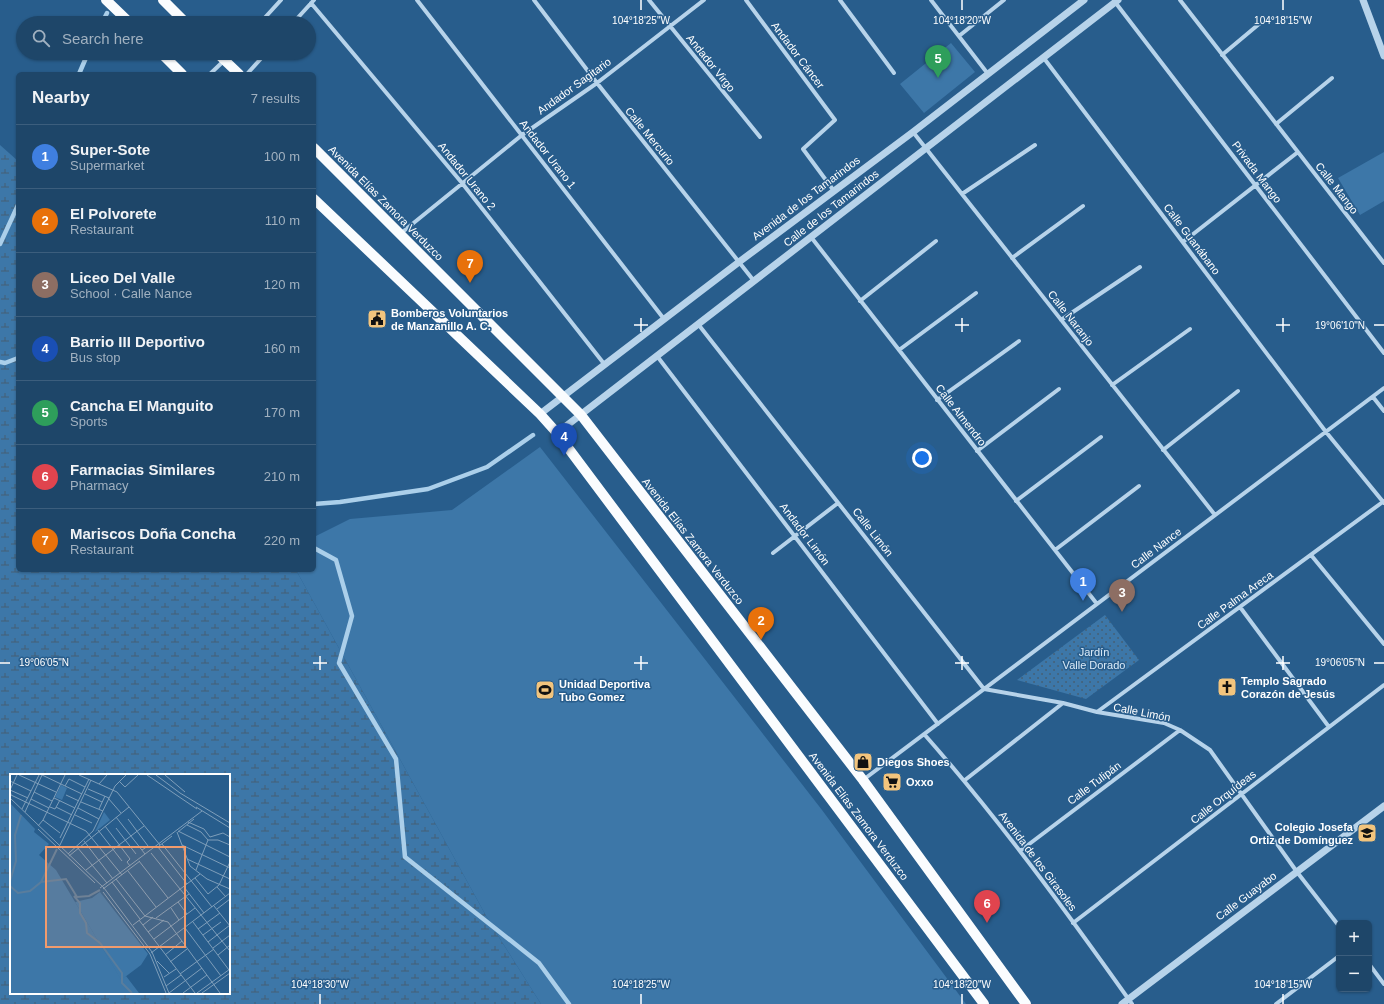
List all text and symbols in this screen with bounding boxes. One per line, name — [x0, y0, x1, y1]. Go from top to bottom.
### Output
text: 104°18'25"W — [612, 15, 670, 26]
text: 104°18'20"W — [933, 15, 991, 26]
text: 104°18'15"W — [1254, 15, 1312, 26]
search box — [16, 16, 316, 60]
street label: Andador Cáncer — [769, 19, 827, 91]
icon: search — [30, 27, 52, 49]
text: Search here — [62, 30, 144, 47]
street label: Andador Virgo — [684, 32, 738, 94]
pin: 5 — [925, 45, 951, 78]
street label: Andador Sagitario — [535, 55, 613, 117]
text: Nearby — [32, 88, 90, 107]
text: 7 results — [251, 91, 300, 106]
street label: Calle Mercurio — [623, 105, 677, 167]
street label: Andador Urano 1 — [517, 117, 579, 191]
street label: Privada Mango — [1230, 139, 1284, 205]
street label: Andador Urano 2 — [436, 140, 498, 212]
text: Super-Sote — [70, 141, 150, 158]
street label: Avenida Elías Zamora Verduzco — [326, 143, 446, 263]
text: 1 — [41, 149, 49, 164]
text: 100 m — [264, 149, 300, 164]
street label: Avenida de los Tamarindos — [750, 153, 863, 242]
text: Supermarket — [70, 158, 144, 173]
street label: Calle Mango — [1313, 160, 1361, 216]
street label: Calle de los Tamarindos — [781, 167, 881, 249]
street label: Calle Guanábano — [1161, 201, 1223, 277]
text: El Polvorete — [70, 205, 157, 222]
text: 2 — [41, 213, 49, 228]
text: 110 m — [265, 213, 300, 228]
text: Restaurant — [70, 222, 134, 237]
pin: 7 — [457, 250, 483, 283]
text: Liceo Del Valle — [70, 269, 175, 286]
text: 3 — [41, 277, 49, 292]
text: 120 m — [264, 277, 300, 292]
text: School · Calle Nance — [70, 286, 192, 301]
street label: Calle Naranjo — [1046, 288, 1096, 348]
place label: Bomberos Voluntarios de Manzanillo A. C. — [391, 307, 508, 332]
public building icon: Bomberos Voluntarios de Manzanillo A. C. — [366, 308, 388, 330]
text: 19°06'10"N — [1315, 320, 1365, 331]
text: Barrio III Deportivo — [70, 333, 205, 350]
text: 4 — [41, 341, 49, 356]
text: 160 m — [264, 341, 300, 356]
text: Bus stop — [70, 350, 121, 365]
street label: Calle Almendro — [933, 382, 989, 448]
text: Cancha El Manguito — [70, 397, 213, 414]
text: 5 — [41, 405, 49, 420]
text: 170 m — [264, 405, 300, 420]
text: Sports — [70, 414, 108, 429]
pin: 4 — [551, 423, 577, 456]
your location — [912, 448, 932, 468]
text: Farmacias Similares — [70, 461, 215, 478]
text: 6 — [41, 469, 49, 484]
text: 210 m — [264, 469, 300, 484]
street label: Avenida Elías Zamora Verduzco — [640, 475, 746, 607]
text: Pharmacy — [70, 478, 129, 493]
street label: Andador Limón — [778, 501, 832, 567]
street label: Calle Limón — [850, 505, 896, 559]
text: Mariscos Doña Concha — [70, 525, 236, 542]
street label: Calle Nance — [1128, 525, 1184, 571]
text: 7 — [41, 533, 49, 548]
text: 220 m — [264, 533, 300, 548]
text: Restaurant — [70, 542, 134, 557]
pin: 1 — [1070, 568, 1096, 601]
street label: Calle Palma Areca — [1195, 568, 1276, 631]
pin: 3 — [1109, 579, 1135, 612]
pin: 2 — [748, 607, 774, 640]
park label: Jardín Valle Dorado — [1063, 646, 1125, 671]
text: 19°06'05"N — [19, 657, 69, 668]
text: 19°06'05"N — [1315, 657, 1365, 668]
place label: Templo Sagrado Corazón de Jesús — [1241, 675, 1335, 700]
church icon: Templo Sagrado Corazón de Jesús — [1216, 676, 1238, 698]
place label: Unidad Deportiva Tubo Gomez — [559, 678, 651, 703]
sports icon: Unidad Deportiva Tubo Gomez — [534, 679, 556, 701]
street label: Calle Limón — [1112, 701, 1172, 723]
street label: Avenida Elías Zamora Verduzco — [807, 750, 911, 882]
shop icon: Diegos Shoes — [852, 751, 874, 773]
place label: Diegos Shoes — [877, 756, 950, 768]
street label: Calle Tulipán — [1065, 759, 1123, 807]
street label: Calle Orquídeas — [1188, 767, 1258, 826]
supermarket icon: Oxxo — [881, 771, 903, 793]
inset map — [10, 774, 230, 994]
place label: Oxxo — [906, 776, 934, 788]
street label: Avenida de los Girasoles — [997, 809, 1080, 914]
place label: Colegio Josefa Ortiz de Domínguez — [1250, 821, 1354, 846]
school or university icon: Colegio Josefa Ortiz de Domínguez — [1356, 822, 1378, 844]
street label: Calle Guayabo — [1213, 869, 1279, 923]
pin: 6 — [974, 890, 1000, 923]
map controls — [1336, 920, 1372, 992]
button: + — [1336, 920, 1372, 956]
button: − — [1336, 956, 1372, 992]
text: 104°18'30"W — [291, 979, 349, 990]
text: 104°18'25"W — [612, 979, 670, 990]
text: 104°18'20"W — [933, 979, 991, 990]
text: 104°18'15"W — [1254, 979, 1312, 990]

